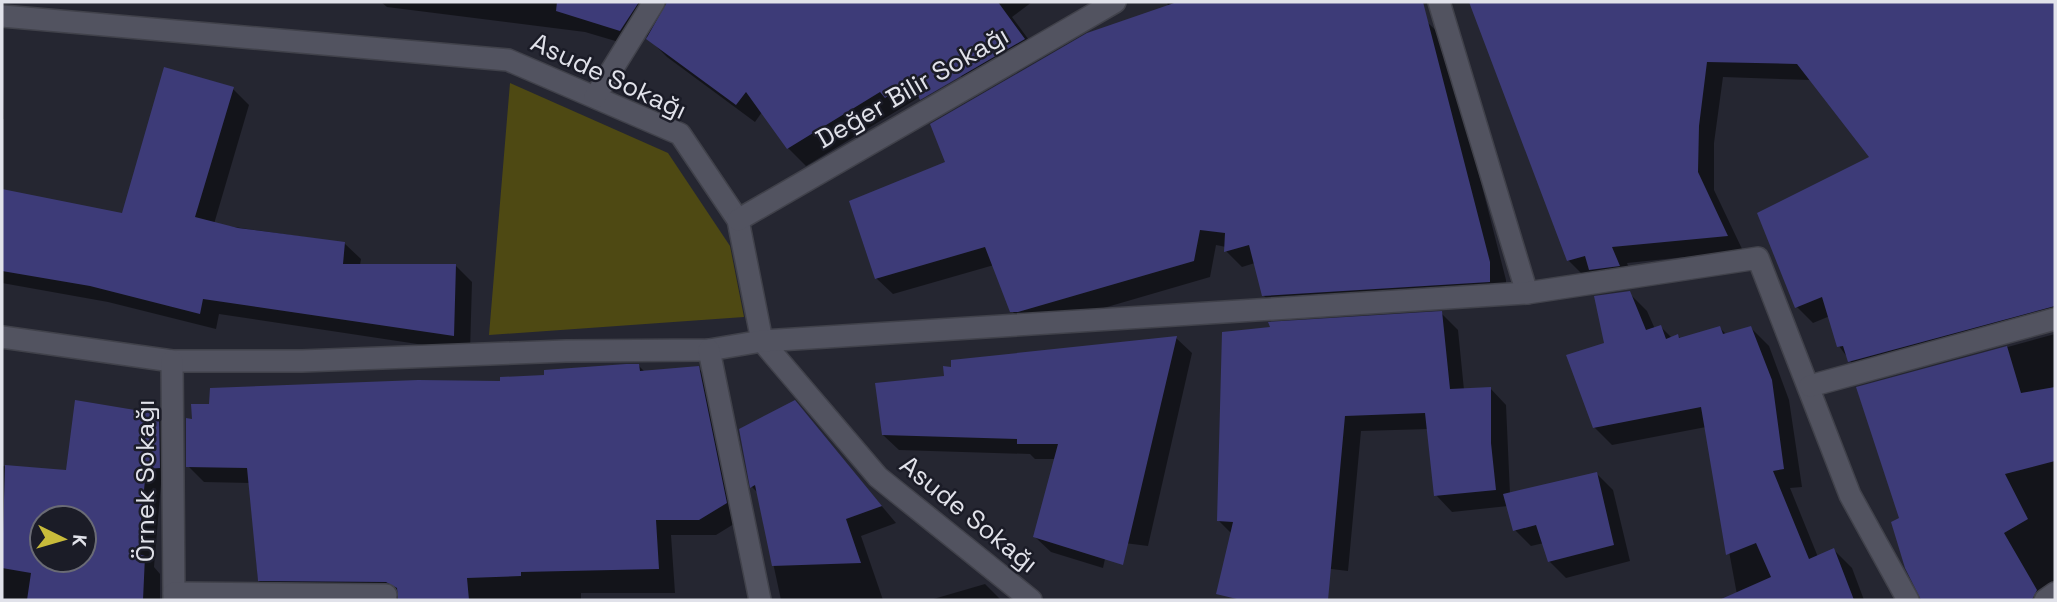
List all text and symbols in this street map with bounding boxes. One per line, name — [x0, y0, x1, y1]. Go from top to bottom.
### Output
street label: Değer Bilir Sokağı — [809, 18, 1015, 156]
street label: Asude Sokağı — [526, 25, 692, 127]
street label: Örnek Sokağı — [128, 400, 162, 562]
street label: Asude Sokağı — [893, 448, 1045, 580]
north arrow — [28, 504, 98, 574]
text: K — [66, 533, 92, 548]

